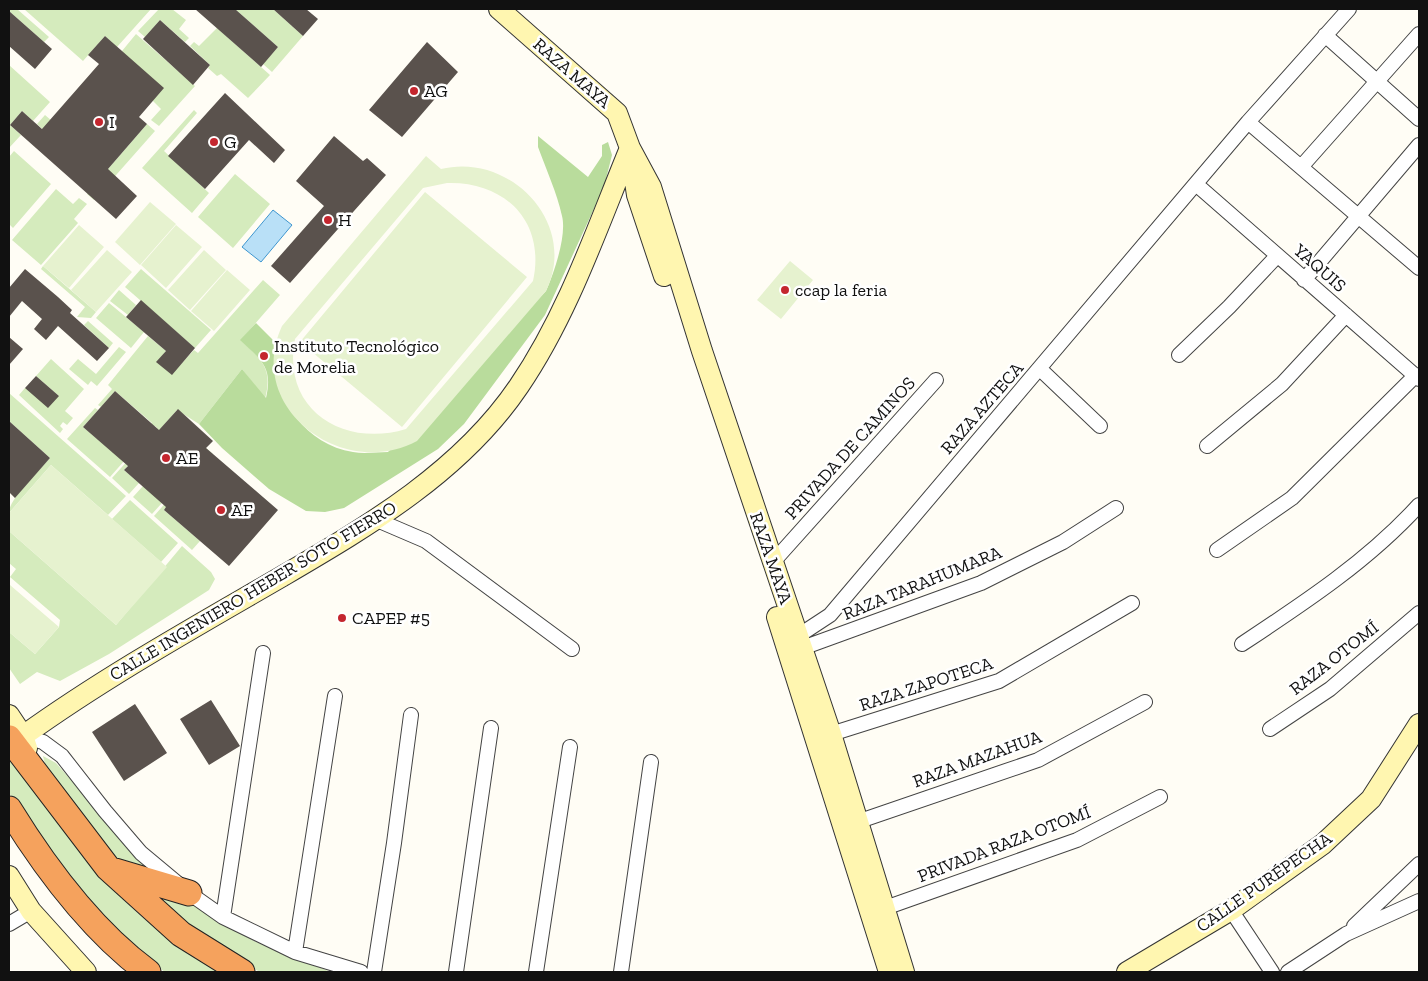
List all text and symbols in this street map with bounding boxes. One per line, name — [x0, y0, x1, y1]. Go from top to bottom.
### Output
street label: RAZA MAYA — [529, 33, 616, 113]
place label: AG — [424, 80, 448, 102]
marker: AG — [408, 85, 420, 97]
place label: I — [109, 111, 115, 133]
marker: I — [93, 116, 105, 128]
place label: G — [224, 131, 236, 153]
marker: G — [208, 136, 220, 148]
place label: H — [338, 209, 352, 231]
marker: H — [322, 214, 334, 226]
street label: YAQUIS — [1289, 239, 1351, 297]
place label: ccap la feria — [795, 279, 888, 301]
marker: ccap la feria — [779, 284, 791, 296]
place label: Instituto Tecnológico de Morelia — [274, 335, 439, 378]
marker: Instituto Tecnológico de Morelia — [258, 350, 270, 362]
street label: RAZA AZTECA — [936, 357, 1028, 459]
street label: PRIVADA DE CAMINOS — [780, 372, 920, 524]
place label: AE — [176, 447, 198, 469]
marker: AE — [160, 452, 172, 464]
street label: CALLE INGENIERO HEBER SOTO FIERRO — [106, 496, 400, 686]
place label: AF — [231, 499, 253, 521]
marker: AF — [215, 504, 227, 516]
street label: RAZA MAYA — [745, 509, 797, 607]
street label: RAZA TARAHUMARA — [839, 541, 1005, 625]
place label: CAPEP #5 — [352, 607, 430, 629]
marker: CAPEP #5 — [336, 612, 348, 624]
street label: RAZA OTOMÍ — [1285, 616, 1383, 700]
street label: RAZA ZAPOTECA — [857, 652, 996, 716]
street label: RAZA MAZAHUA — [910, 725, 1045, 792]
street label: PRIVADA RAZA OTOMÍ — [914, 801, 1094, 887]
street label: CALLE PURÉPECHA — [1192, 827, 1336, 937]

